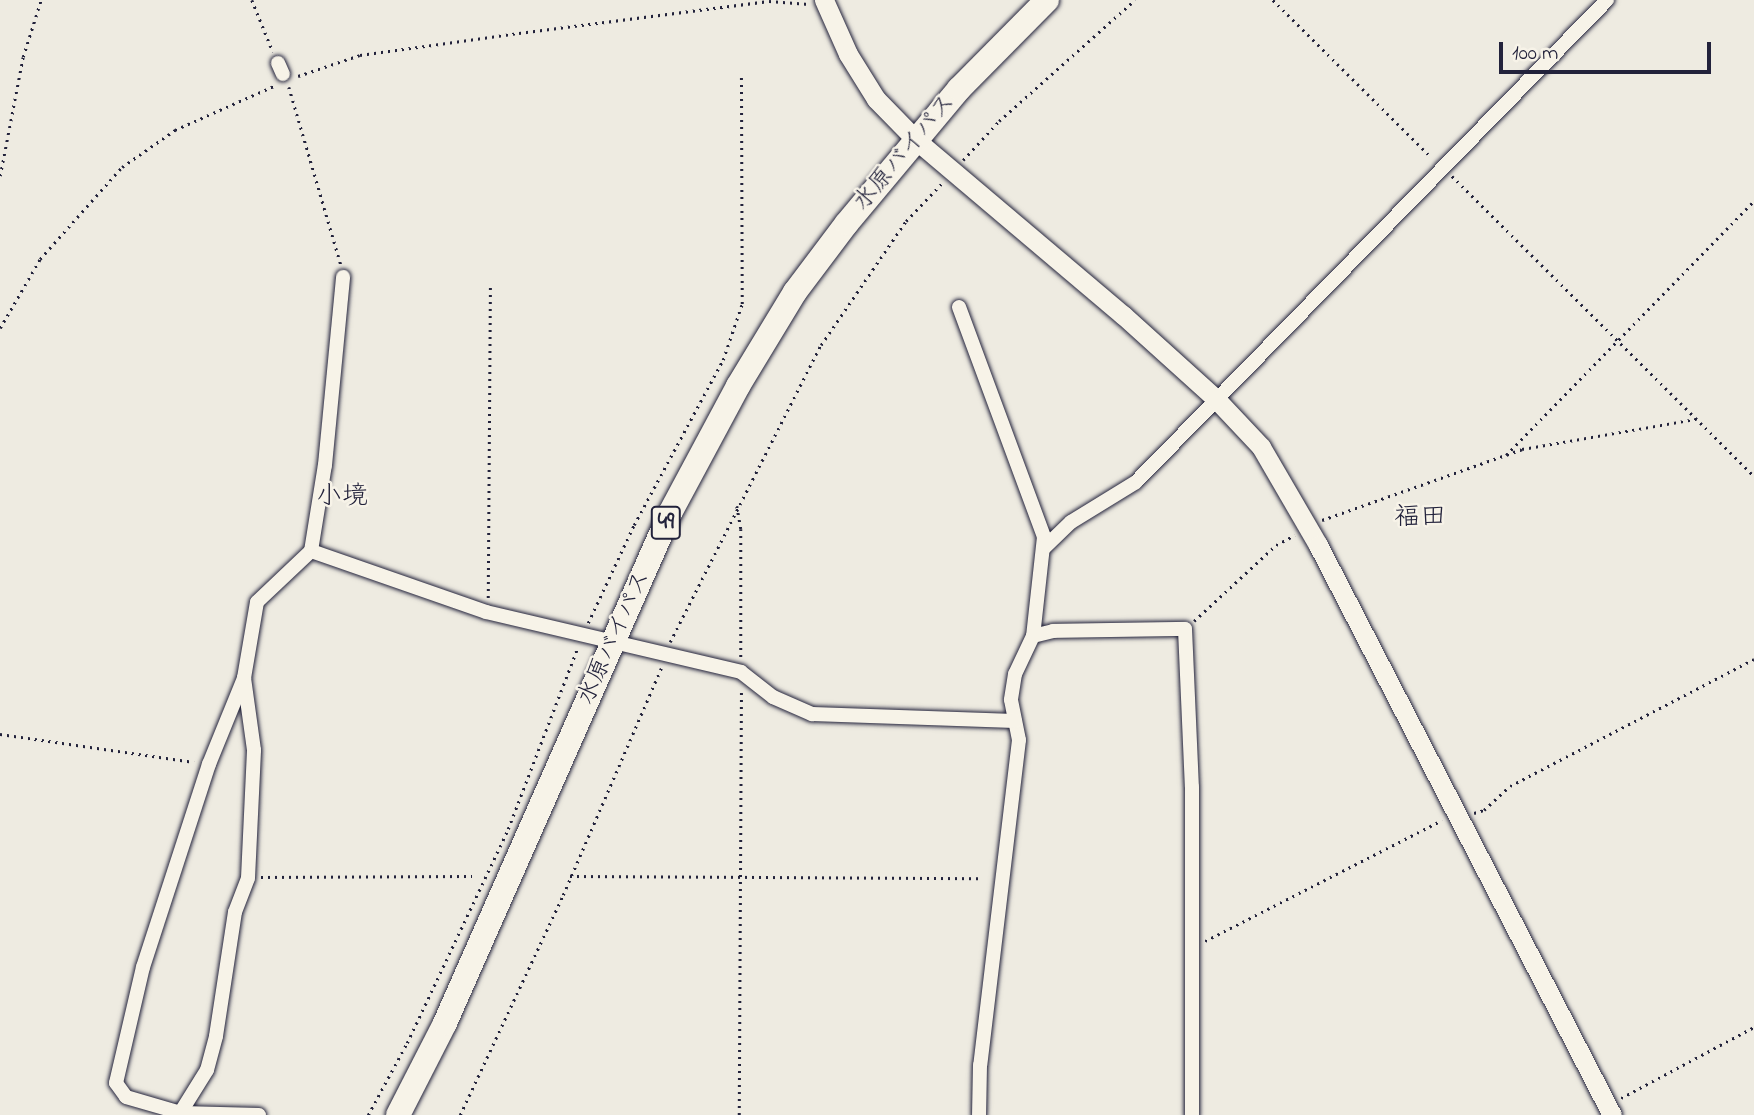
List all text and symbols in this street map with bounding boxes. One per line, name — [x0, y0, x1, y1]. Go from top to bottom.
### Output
scale bar — [1502, 28, 1714, 72]
text: 100 m — [1512, 39, 1558, 69]
street label: 水原バイパス — [848, 89, 962, 217]
district label: 小境 — [316, 482, 368, 514]
road number: 49 — [650, 503, 682, 542]
district label: 福田 — [1394, 503, 1446, 535]
street label: 水原バイパス — [573, 566, 657, 710]

